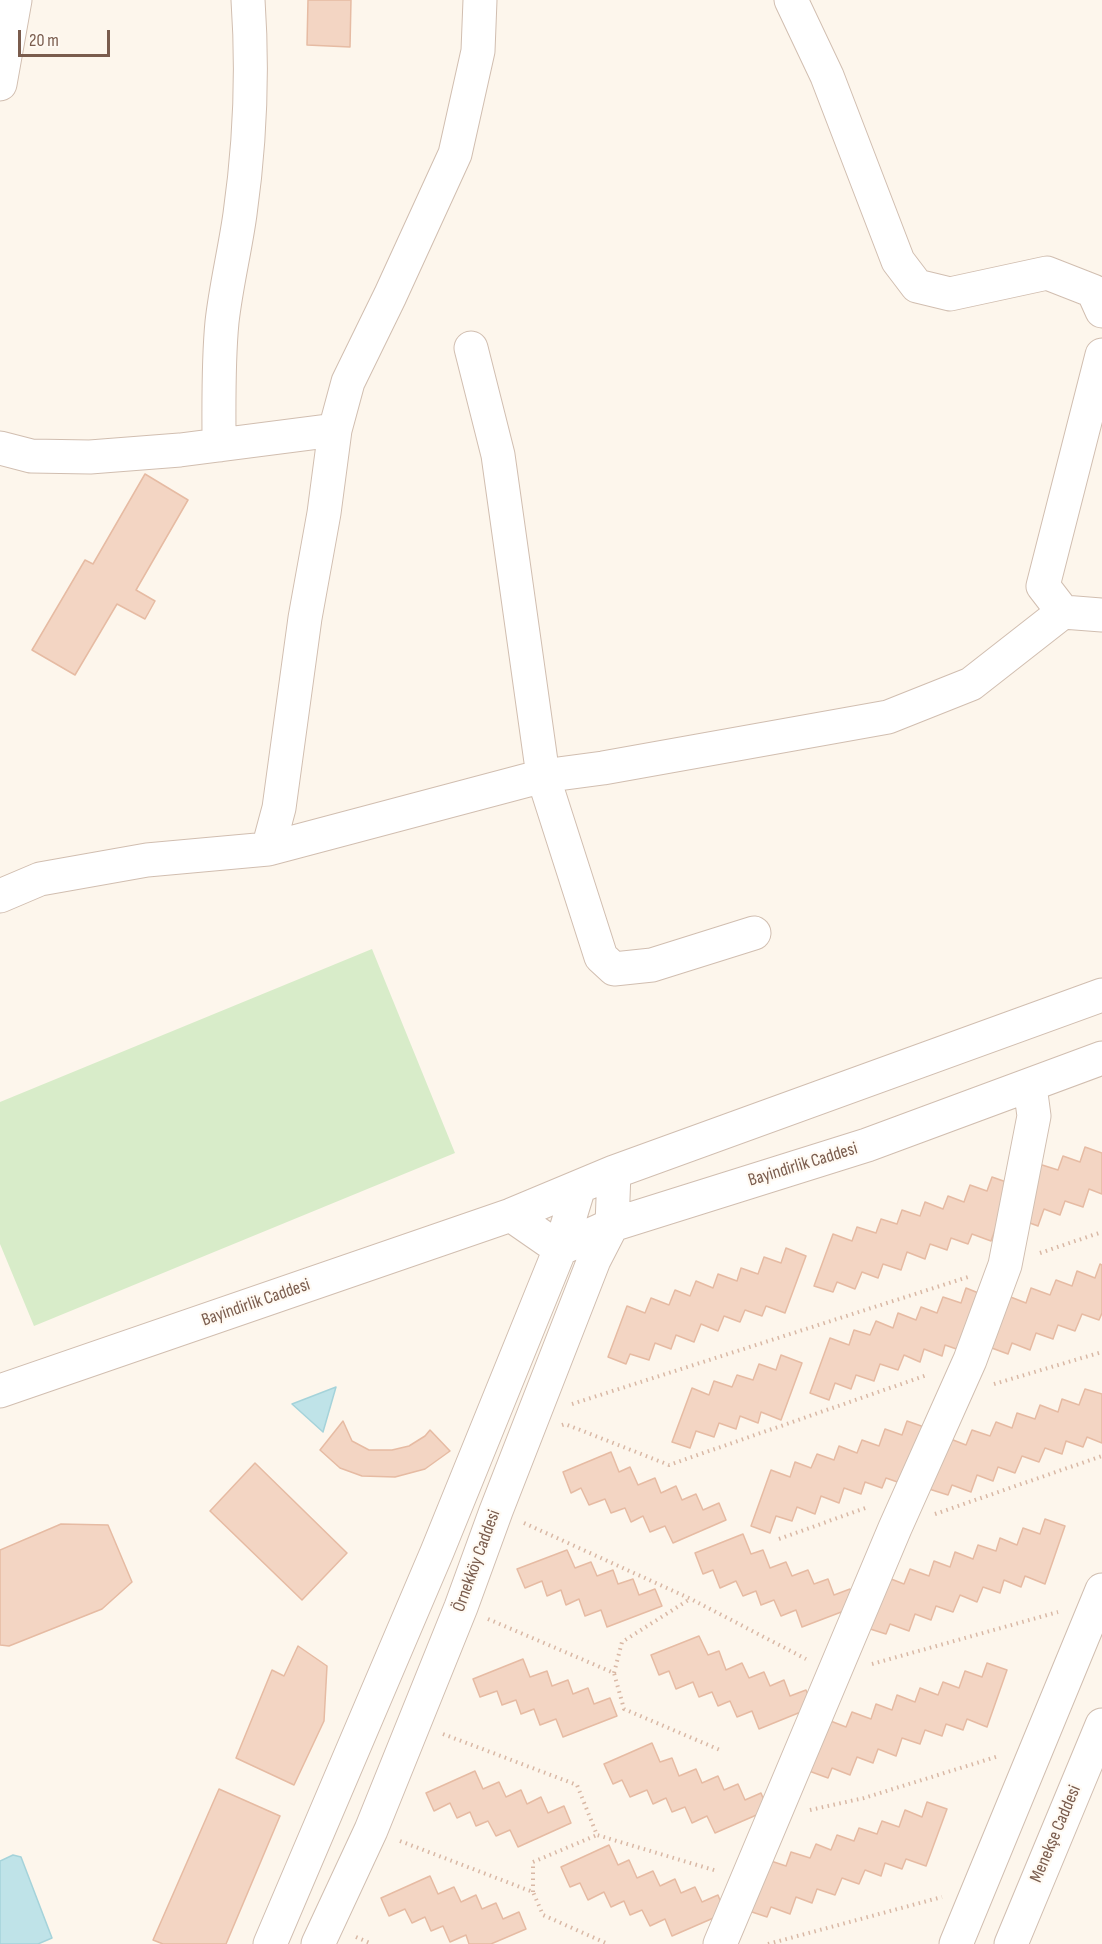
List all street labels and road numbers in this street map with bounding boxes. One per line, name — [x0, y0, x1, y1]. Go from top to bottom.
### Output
street label: Bayindirlik Caddesi — [746, 1138, 860, 1192]
street label: Bayindirlik Caddesi — [199, 1274, 313, 1332]
street label: Örnekköy Caddesi — [449, 1507, 505, 1615]
street label: Menekşe Caddesi — [1026, 1782, 1086, 1886]

